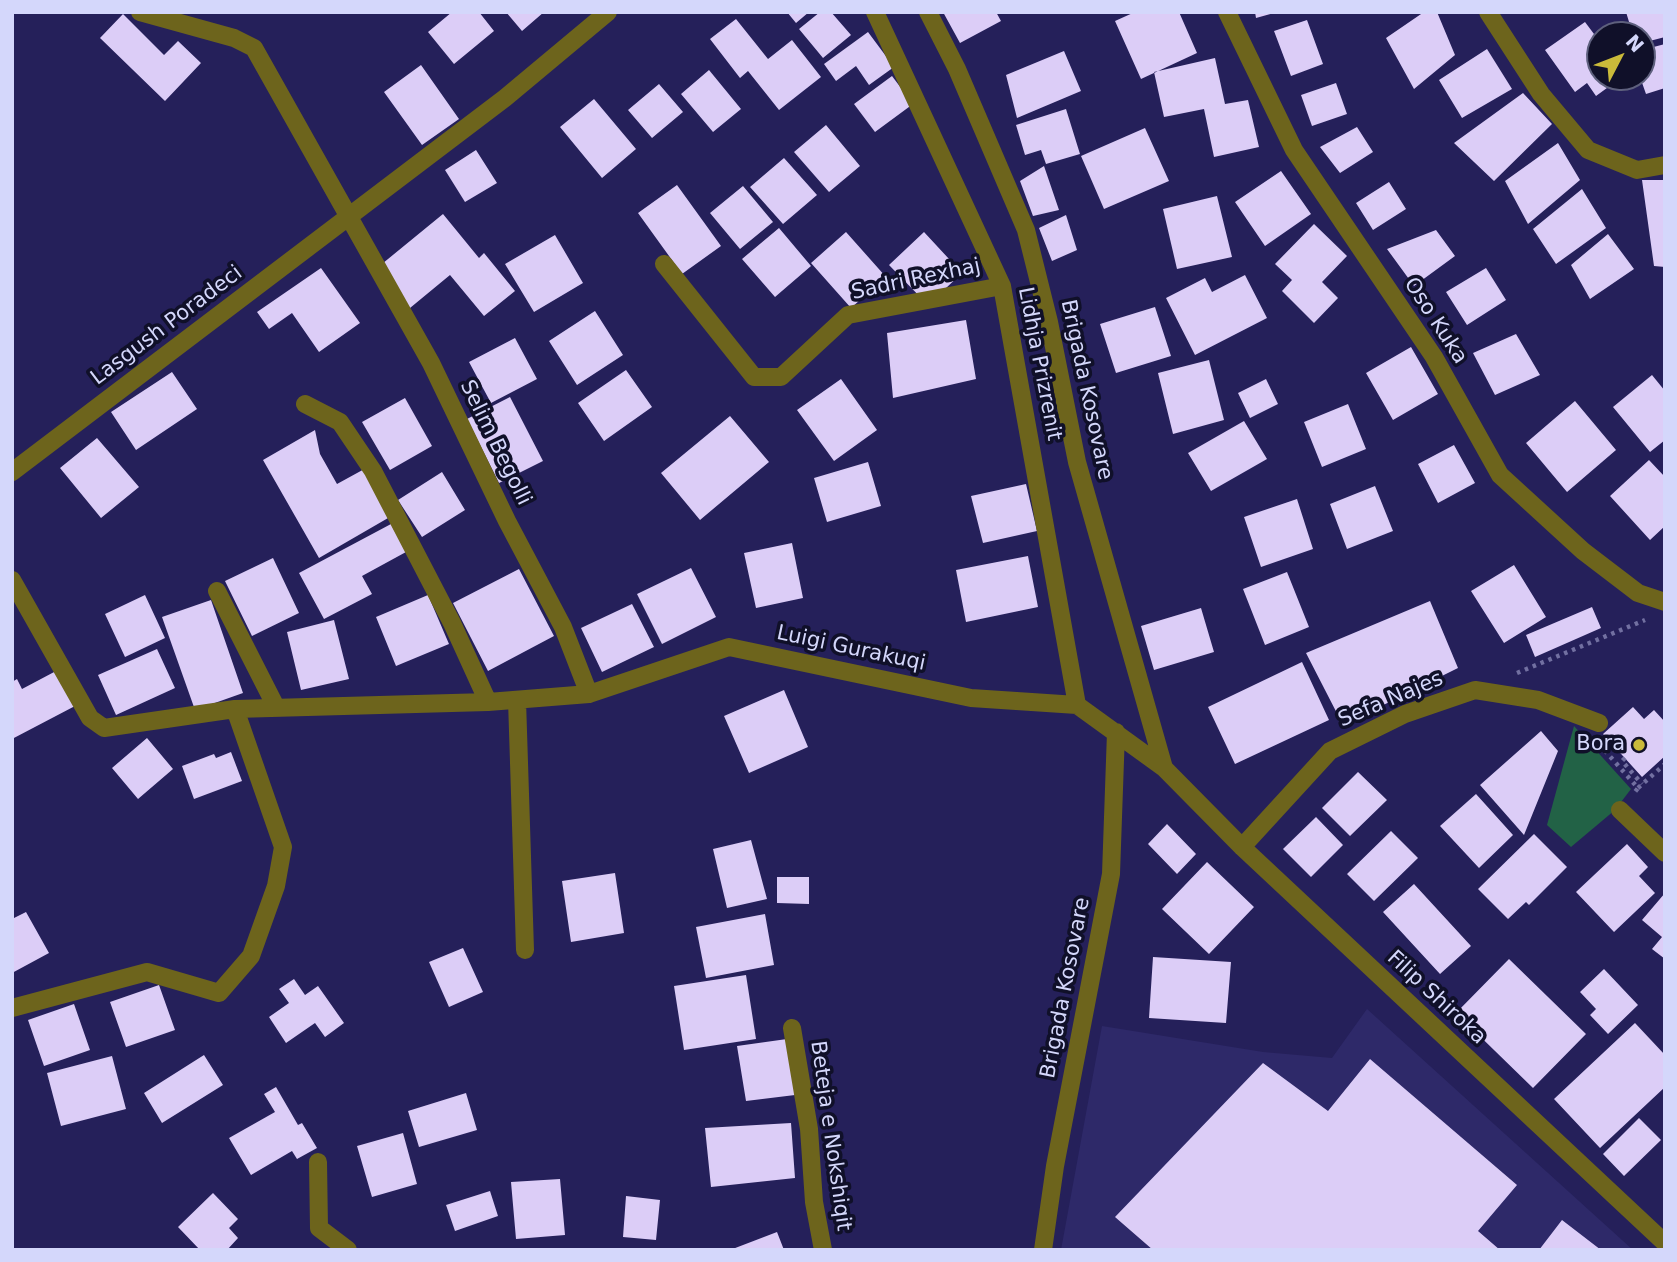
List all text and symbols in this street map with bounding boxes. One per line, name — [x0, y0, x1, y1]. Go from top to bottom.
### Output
north arrow — [1586, 21, 1656, 91]
text: N — [1622, 30, 1649, 57]
street label: Sadri Rexhaj — [849, 254, 983, 306]
street label: Lasgush Poradeci — [86, 261, 248, 391]
street label: Oso Kuka — [1398, 273, 1472, 369]
street label: Lidhja Prizrenit — [1012, 285, 1066, 443]
street label: Brigada Kosovare — [1055, 298, 1117, 482]
street label: Selim Begolli — [454, 376, 536, 510]
street label: Luigi Gurakuqi — [774, 621, 928, 677]
street label: Sefa Najes — [1335, 667, 1447, 733]
place label: Bora — [1576, 732, 1625, 758]
marker: Bora — [1631, 737, 1647, 753]
street label: Brigada Kosovare — [1036, 895, 1096, 1081]
street label: Filip Shiroka — [1381, 946, 1491, 1050]
street label: Beteja e Nokshiqit — [804, 1039, 856, 1233]

